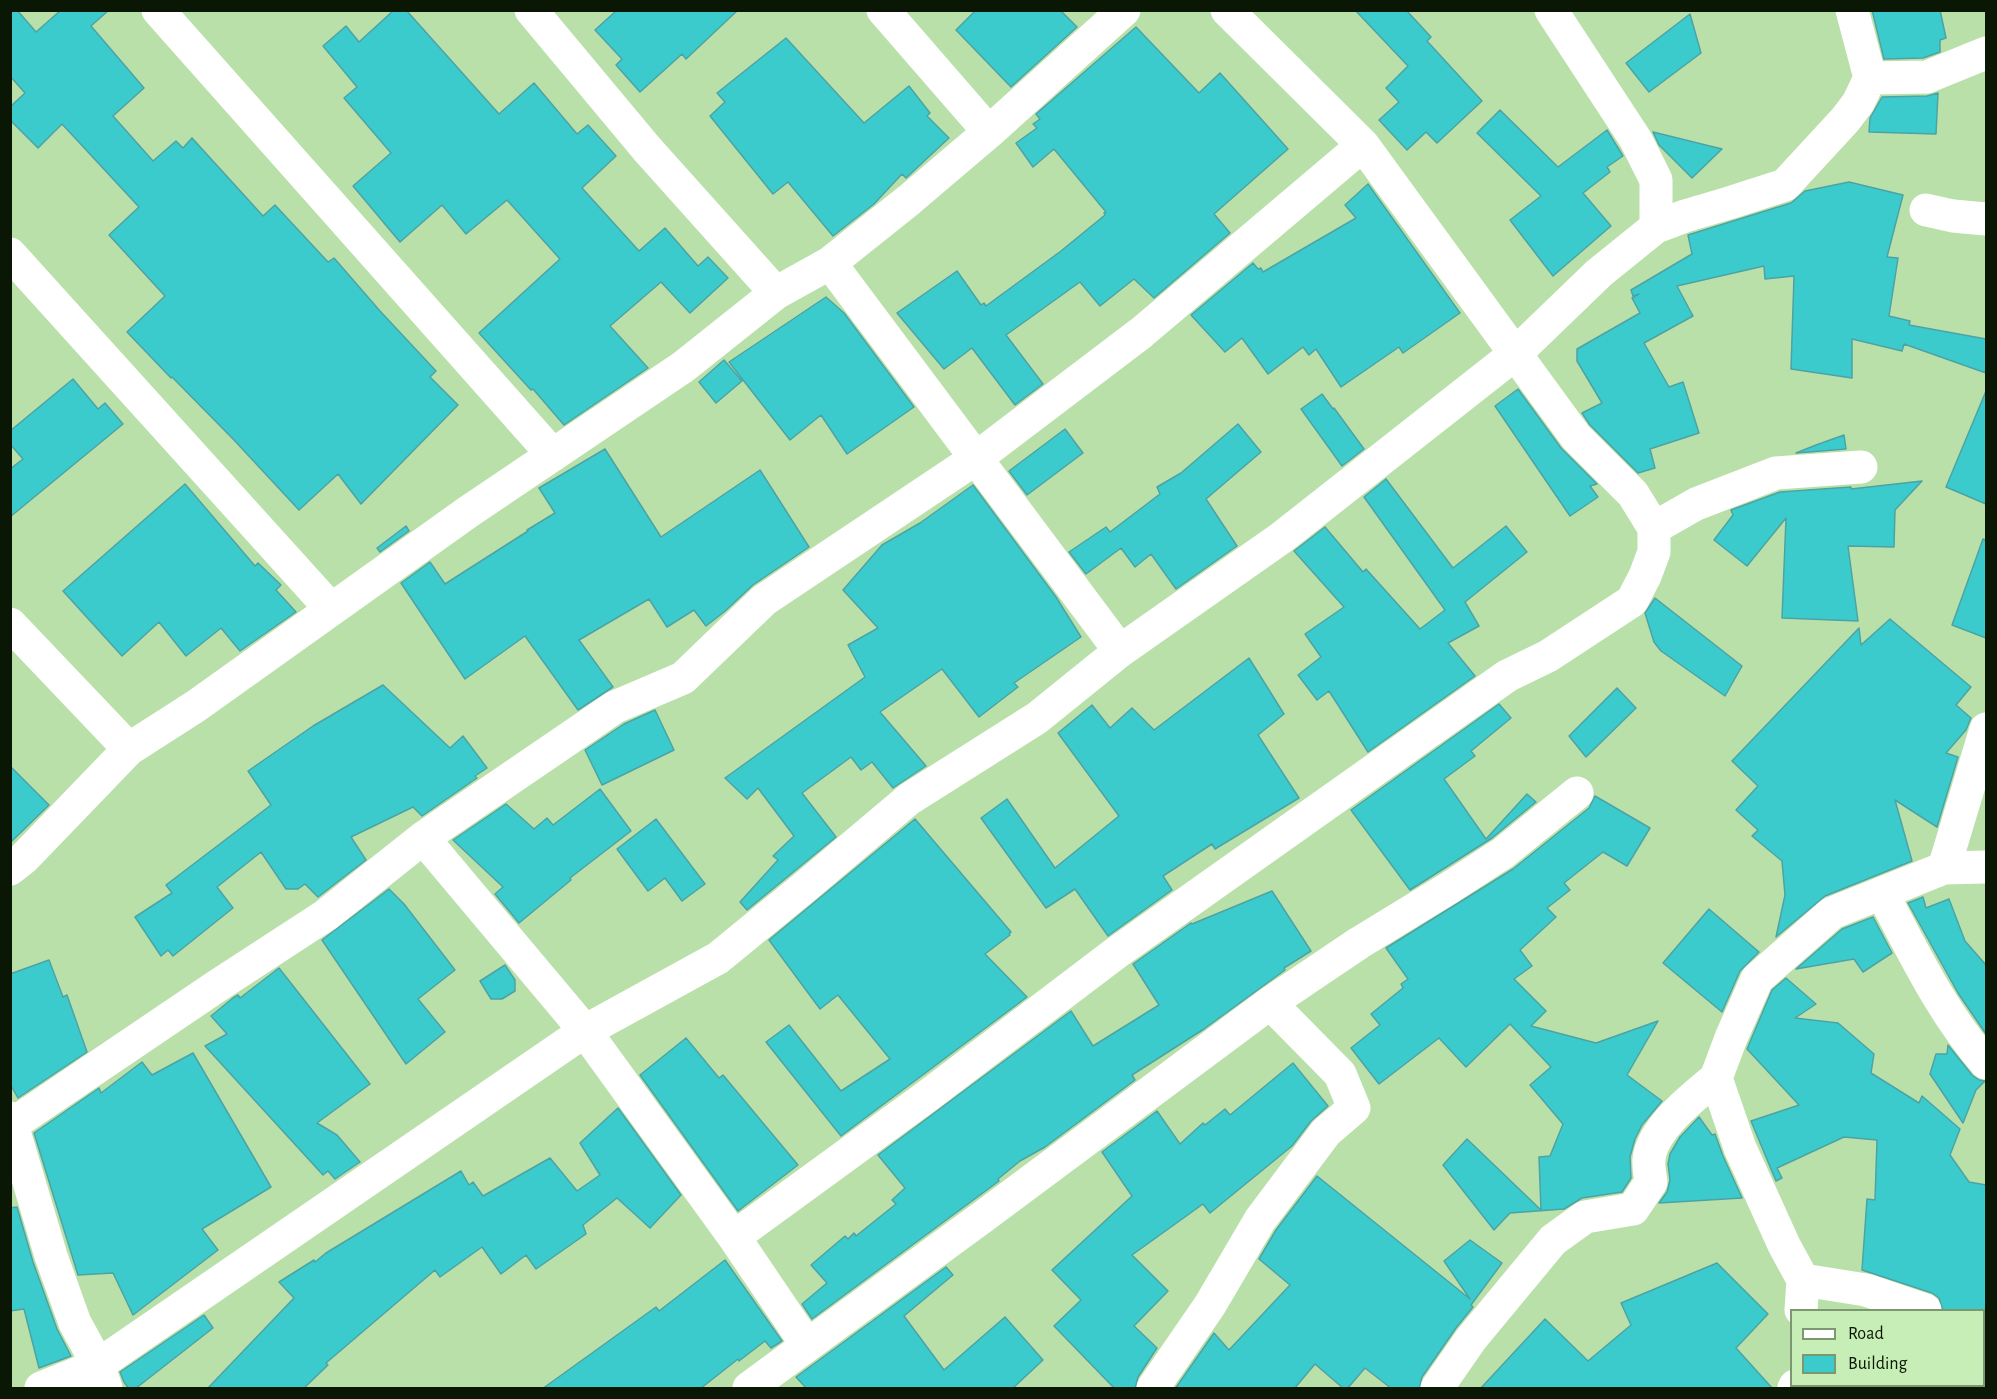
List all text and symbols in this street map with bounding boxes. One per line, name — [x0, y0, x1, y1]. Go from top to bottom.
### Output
legend — [1790, 1309, 1985, 1387]
text: Road — [1848, 1325, 1884, 1343]
text: Building — [1848, 1355, 1907, 1373]

